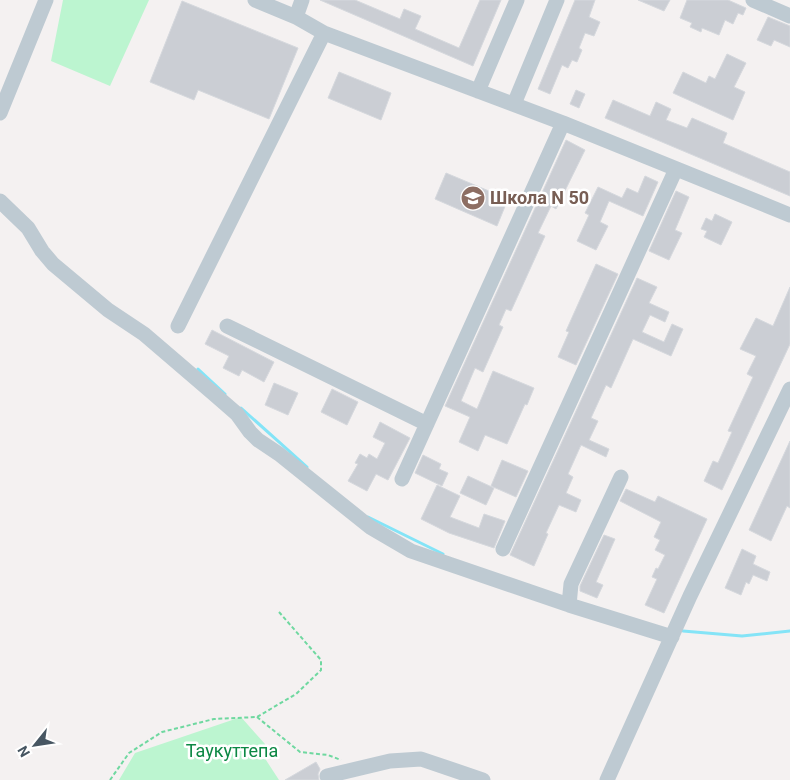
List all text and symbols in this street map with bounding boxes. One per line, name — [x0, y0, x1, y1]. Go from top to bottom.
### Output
school or university icon: Школа N 50 — [460, 185, 486, 211]
place label: Школа N 50 — [490, 187, 589, 208]
north arrow — [10, 720, 60, 770]
park label: Таукуттепа — [186, 740, 278, 761]
text: N — [14, 743, 33, 760]

